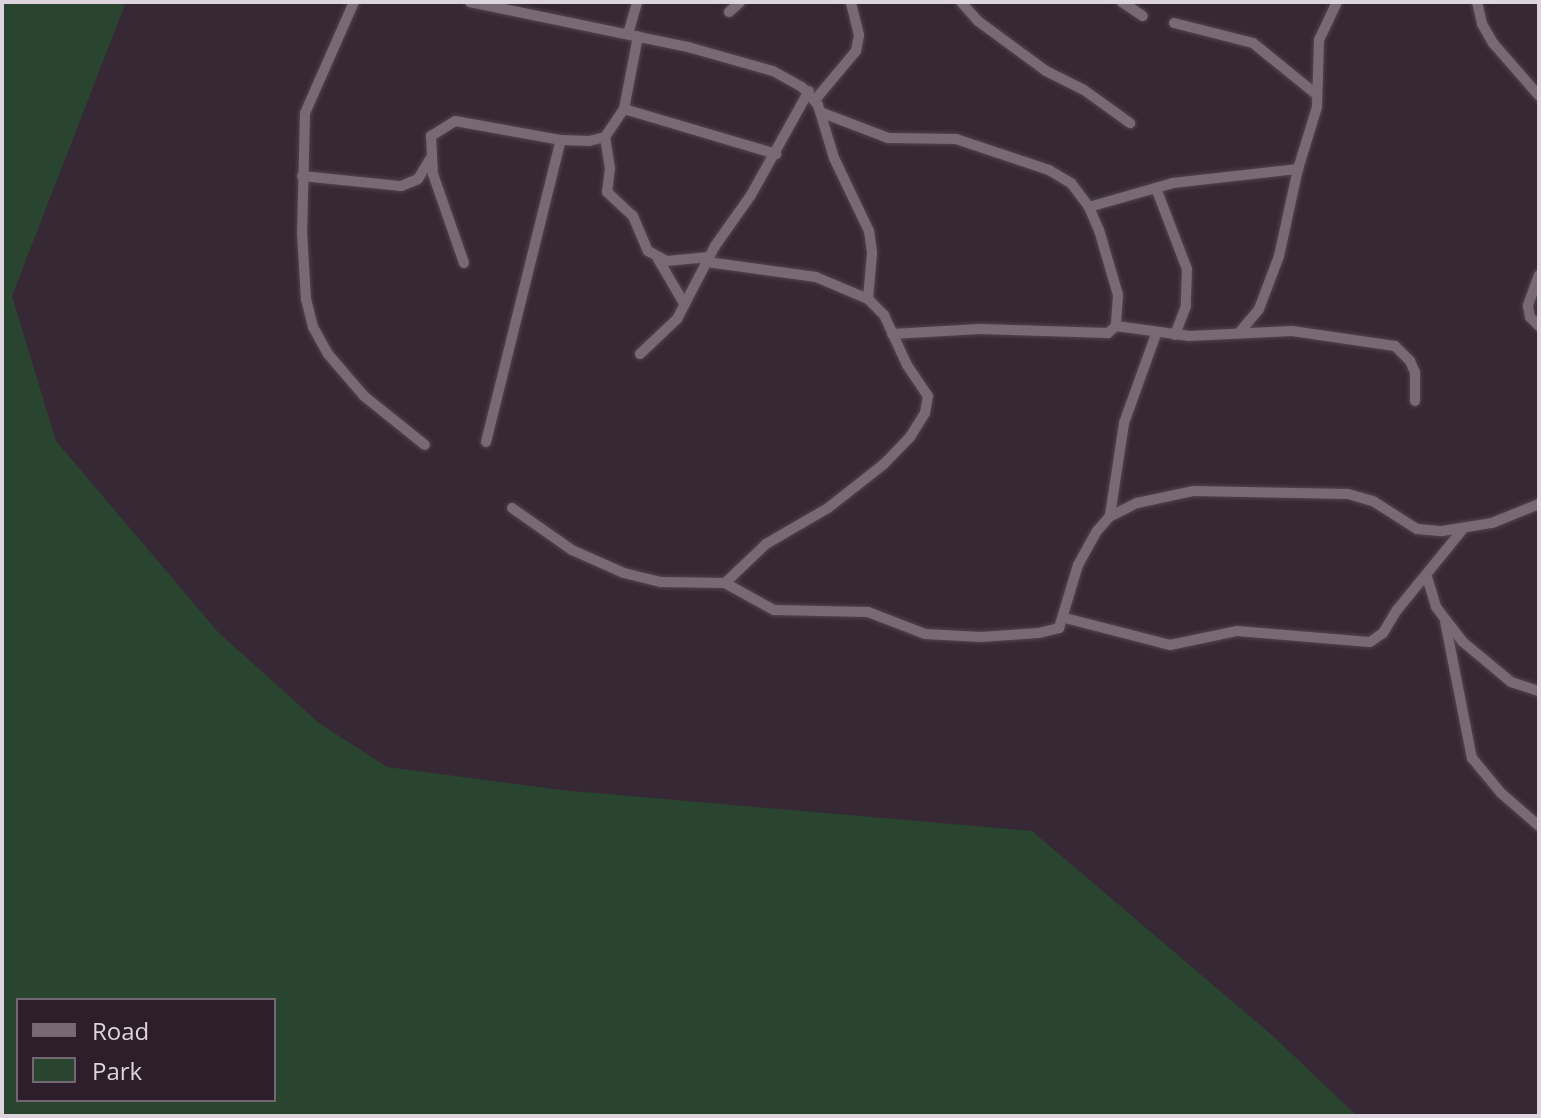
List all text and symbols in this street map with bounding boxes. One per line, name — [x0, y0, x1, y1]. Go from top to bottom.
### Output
legend — [16, 998, 276, 1102]
text: Road — [92, 1014, 149, 1047]
text: Park — [92, 1054, 142, 1087]

